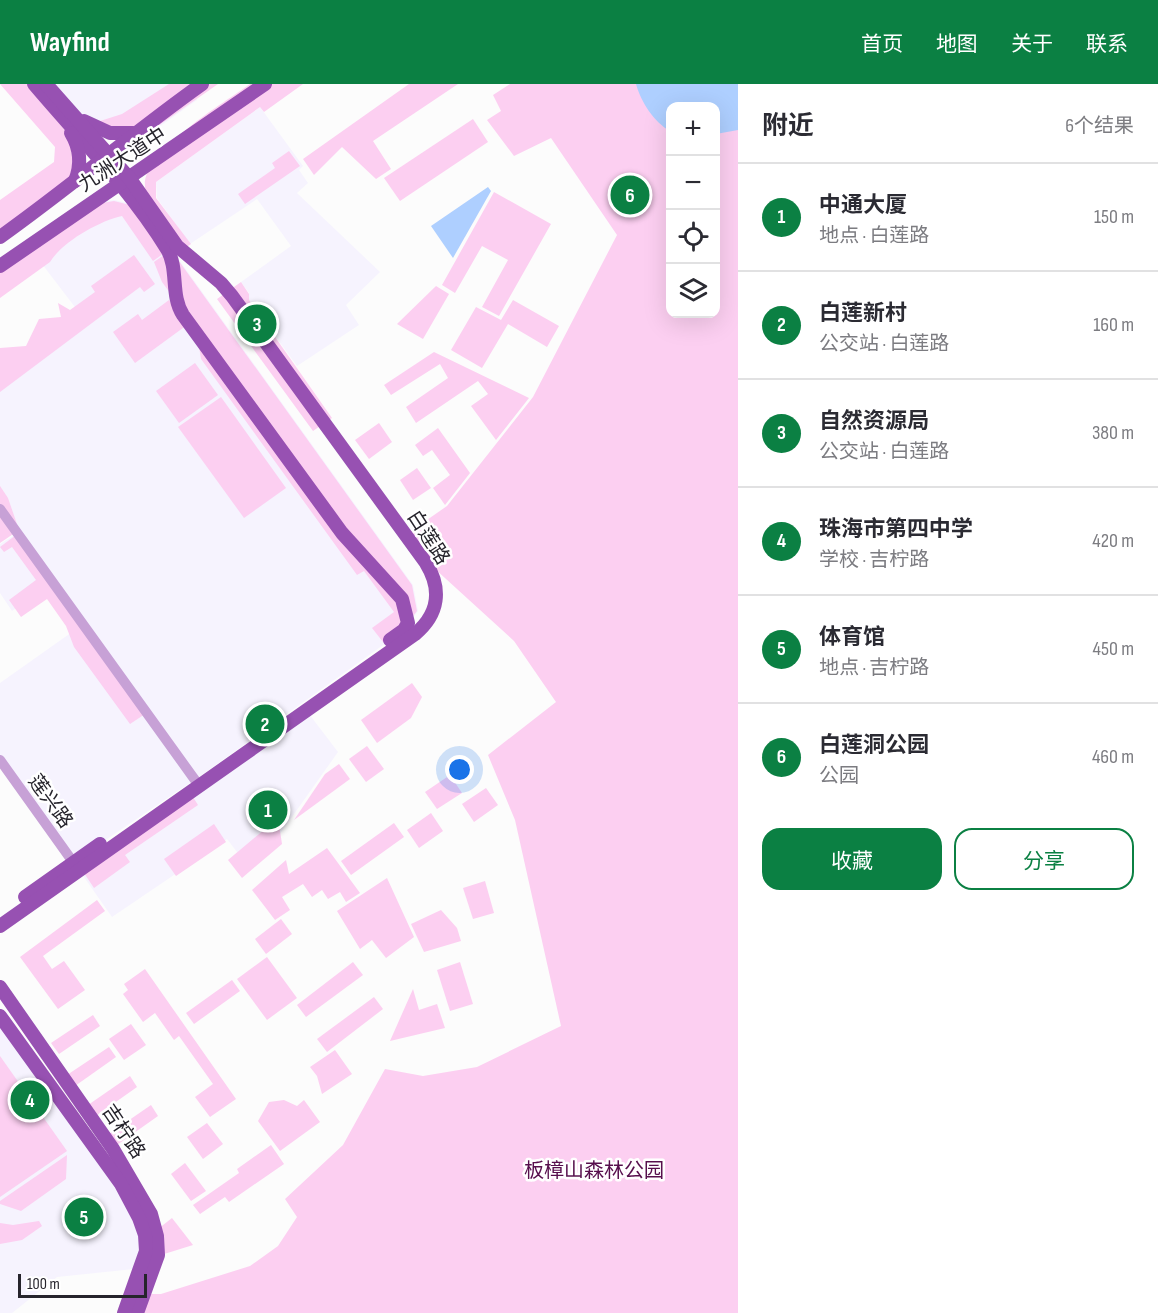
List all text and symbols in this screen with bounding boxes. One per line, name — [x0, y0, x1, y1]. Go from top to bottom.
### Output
text: Wayfind — [30, 26, 110, 59]
text: 首页 — [861, 32, 903, 57]
text: 地图 — [936, 32, 978, 57]
text: 关于 — [1011, 32, 1053, 57]
text: 联系 — [1086, 32, 1128, 57]
map controls — [666, 102, 720, 318]
button: + — [666, 102, 720, 156]
text: 附近 — [762, 111, 814, 142]
text: 6个结果 — [1065, 114, 1134, 138]
street label: 九洲大道中 — [74, 123, 171, 197]
button: − — [666, 156, 720, 210]
pin: 6 — [610, 172, 650, 218]
text: 中通大厦 — [819, 192, 907, 219]
text: 1 — [778, 205, 785, 229]
text: 150 m — [1094, 205, 1134, 229]
button: locate — [666, 210, 720, 264]
text: 地点 · 白莲路 — [819, 224, 929, 248]
button: layers — [666, 264, 720, 318]
text: 白莲新村 — [819, 300, 907, 327]
pin: 3 — [238, 302, 276, 346]
text: 2 — [777, 313, 786, 337]
text: 160 m — [1093, 313, 1134, 337]
text: 公交站 · 白莲路 — [819, 332, 949, 356]
text: 自然资源局 — [819, 408, 929, 435]
text: 3 — [777, 421, 786, 445]
text: 380 m — [1092, 421, 1134, 445]
text: 公交站 · 白莲路 — [819, 440, 949, 464]
street label: 白莲路 — [402, 506, 455, 569]
text: 珠海市第四中学 — [819, 516, 973, 543]
text: 4 — [777, 529, 786, 553]
text: 420 m — [1092, 529, 1134, 553]
text: 学校 · 吉柠路 — [819, 548, 929, 572]
text: 体育馆 — [819, 624, 885, 651]
text: 5 — [777, 637, 786, 661]
text: 450 m — [1093, 637, 1134, 661]
text: 地点 · 吉柠路 — [819, 656, 929, 680]
pin: 2 — [246, 702, 284, 746]
text: 白莲洞公园 — [819, 732, 929, 759]
text: 6 — [777, 745, 786, 769]
text: 460 m — [1092, 745, 1134, 769]
your location — [445, 755, 474, 784]
text: 公园 — [819, 764, 859, 788]
street label: 莲兴路 — [23, 770, 78, 833]
pin: 1 — [248, 788, 288, 832]
button: 收藏 — [762, 828, 942, 890]
button: 分享 — [954, 828, 1134, 890]
pin: 4 — [10, 1078, 50, 1122]
street label: 吉柠路 — [96, 1100, 150, 1163]
park label: 板樟山森林公园 — [524, 1159, 664, 1183]
pin: 5 — [64, 1194, 104, 1240]
scale bar — [18, 1271, 147, 1298]
text: 100 m — [27, 1275, 60, 1294]

